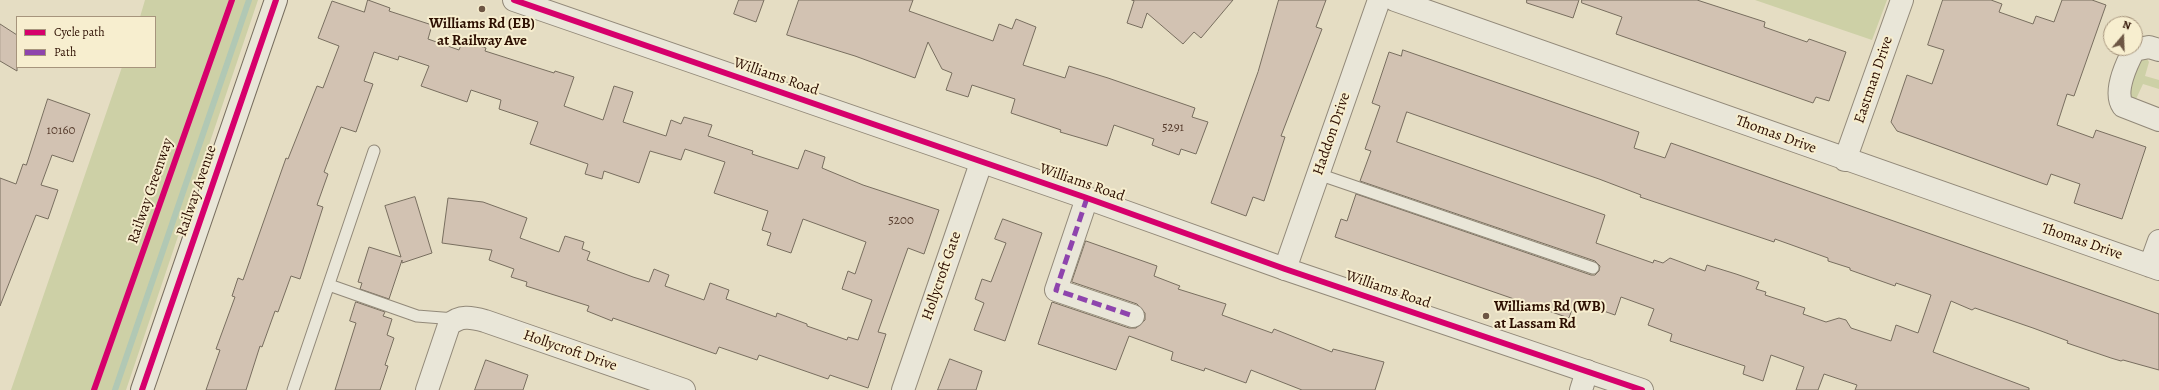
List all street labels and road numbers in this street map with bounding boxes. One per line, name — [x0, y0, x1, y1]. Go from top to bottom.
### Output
street label: Eastman Drive — [1851, 34, 1897, 126]
street label: Williams Road — [731, 54, 821, 100]
street label: Haddon Drive — [1309, 90, 1355, 178]
street label: Thomas Drive — [1733, 112, 1819, 158]
street label: Railway Greenway — [124, 136, 178, 246]
street label: Railway Avenue — [173, 143, 221, 239]
street label: Williams Road — [1037, 160, 1127, 206]
street label: Thomas Drive — [2039, 220, 2125, 264]
street label: Hollycroft Gate — [918, 229, 966, 323]
street label: Williams Road — [1343, 267, 1433, 313]
street label: Hollycroft Drive — [521, 327, 619, 375]

